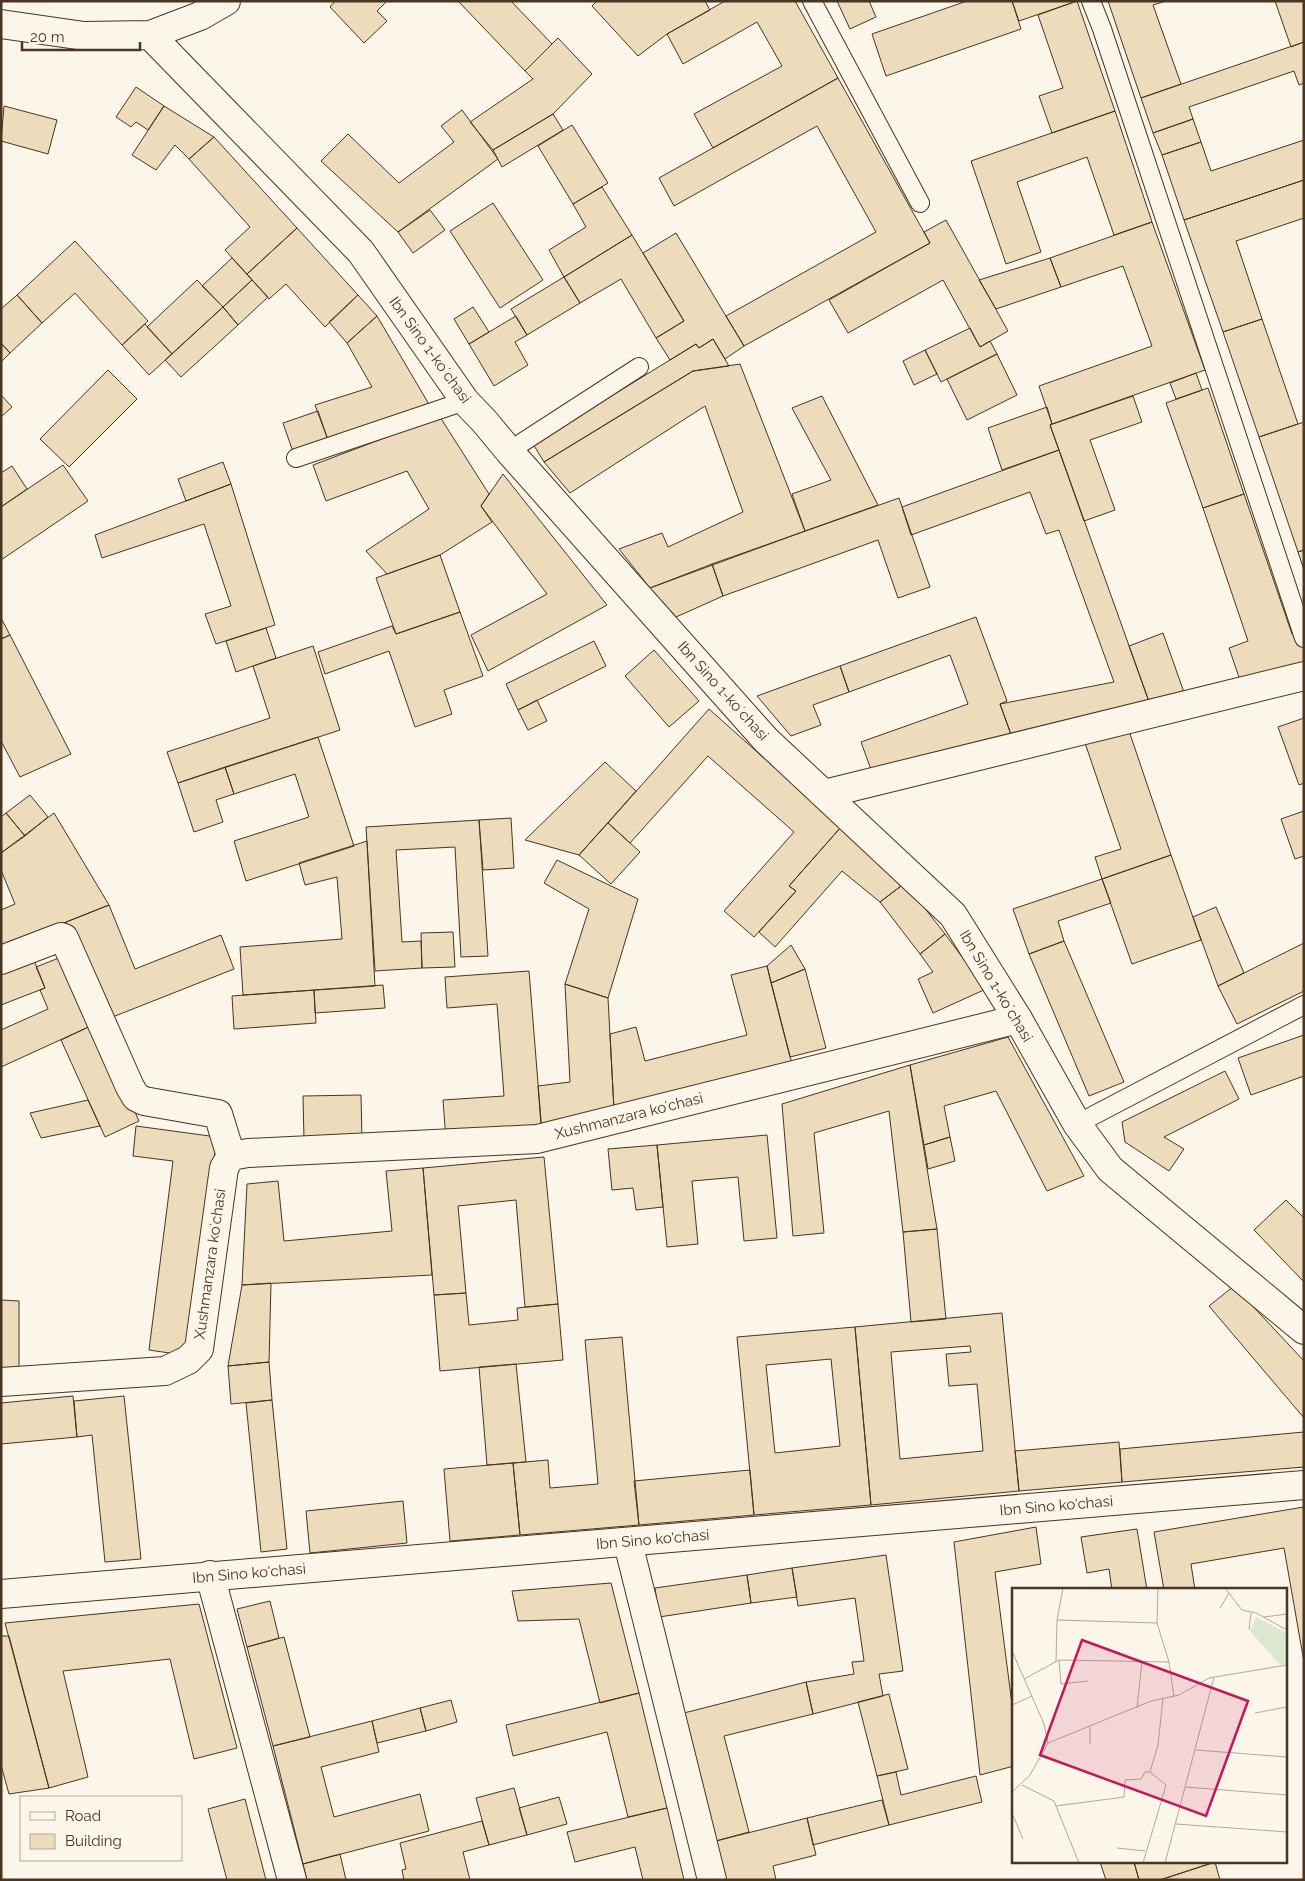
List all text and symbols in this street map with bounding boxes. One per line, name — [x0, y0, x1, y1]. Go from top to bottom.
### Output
scale bar — [22, 20, 140, 52]
text: 20 m — [30, 28, 65, 46]
street label: Ibn Sino 1-koʼchasi — [385, 293, 475, 407]
street label: Ibn Sino 1-koʼchasi — [674, 638, 772, 744]
street label: Ibn Sino 1-koʼchasi — [955, 927, 1037, 1045]
street label: Xushmanzara koʻchasi — [553, 1089, 705, 1143]
street label: Xushmanzara koʻchasi — [191, 1187, 229, 1341]
street label: Ibn Sino ko'chasi — [999, 1492, 1114, 1519]
street label: Ibn Sino ko'chasi — [595, 1526, 710, 1553]
street label: Ibn Sino ko'chasi — [192, 1560, 307, 1587]
inset map — [1012, 1588, 1288, 1864]
legend — [20, 1796, 182, 1861]
text: Road — [65, 1807, 101, 1825]
text: Building — [65, 1832, 122, 1850]

